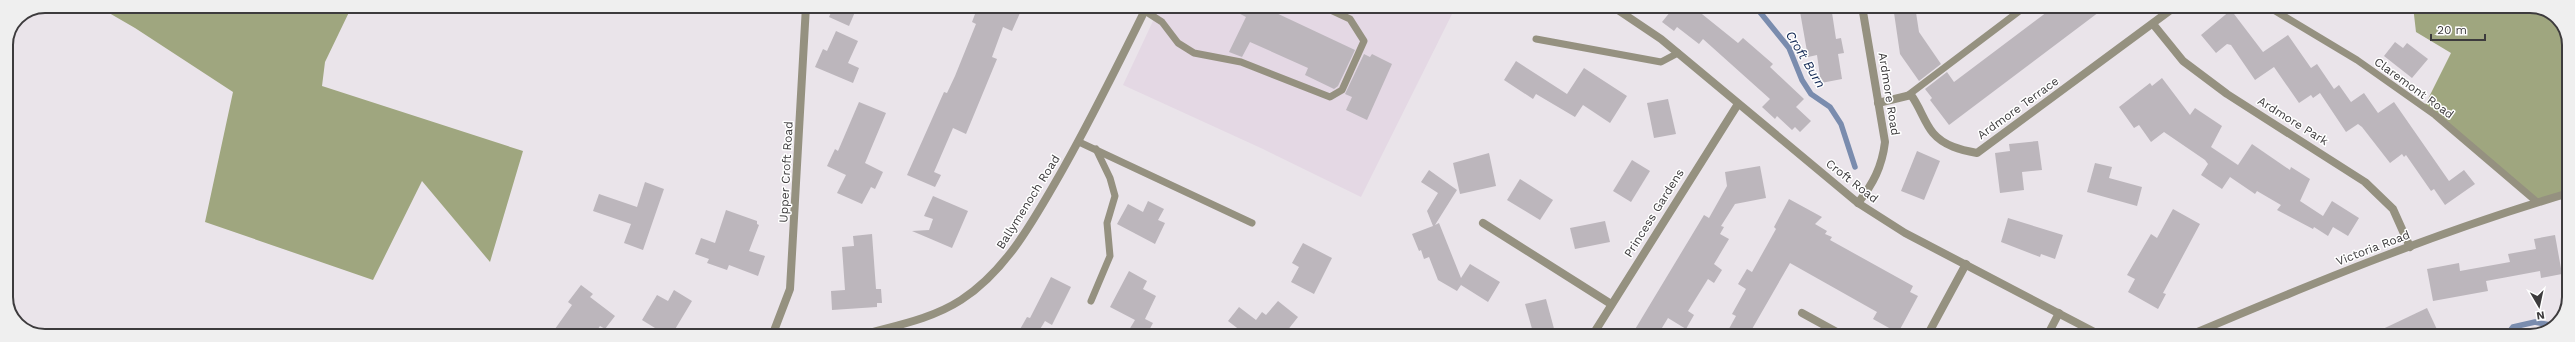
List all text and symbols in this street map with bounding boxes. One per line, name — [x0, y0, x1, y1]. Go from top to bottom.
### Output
scale bar — [2431, 16, 2485, 42]
text: 20 m — [2437, 23, 2467, 37]
water label: Croft Burn — [1783, 28, 1829, 91]
street label: Ardmore Road — [1876, 52, 1902, 136]
street label: Claremont Road — [2372, 54, 2456, 122]
street label: Ardmore Terrace — [1975, 74, 2061, 142]
street label: Ardmore Park — [2255, 94, 2331, 148]
street label: Upper Croft Road — [776, 121, 796, 223]
street label: Ballymenoch Road — [993, 152, 1063, 252]
street label: Croft Road — [1823, 156, 1881, 206]
street label: Princess Gardens — [1621, 166, 1687, 260]
street label: Victoria Road — [2334, 228, 2412, 268]
north arrow — [2519, 286, 2559, 326]
text: N — [2535, 308, 2546, 322]

